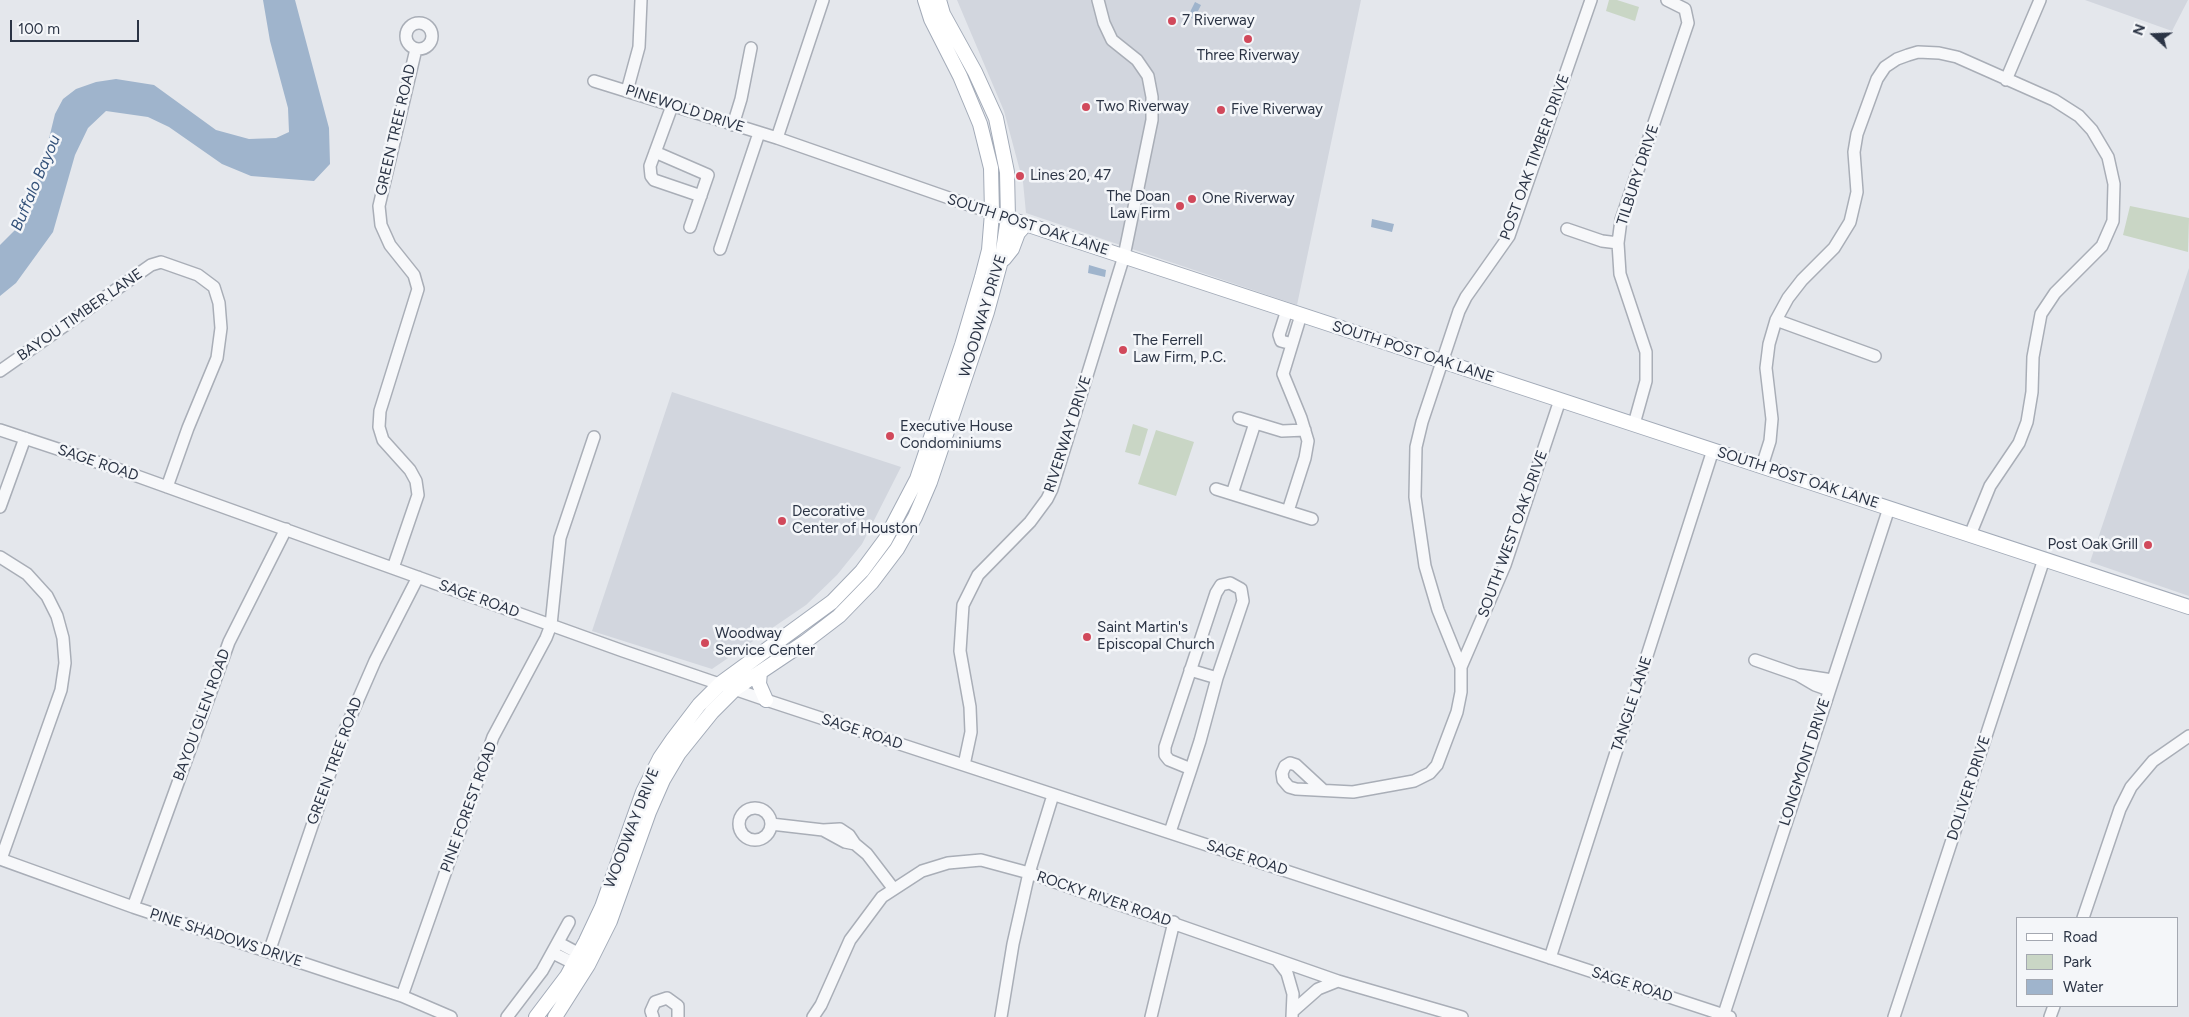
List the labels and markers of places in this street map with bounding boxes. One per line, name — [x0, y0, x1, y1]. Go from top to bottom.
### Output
place label: 7 Riverway — [1182, 12, 1255, 30]
marker: 7 Riverway — [1166, 15, 1178, 27]
marker: Three Riverway — [1242, 33, 1254, 45]
place label: Three Riverway — [1197, 47, 1299, 65]
place label: Two Riverway — [1096, 98, 1189, 116]
marker: Two Riverway — [1080, 101, 1092, 113]
place label: Five Riverway — [1231, 101, 1323, 119]
marker: Five Riverway — [1215, 104, 1227, 116]
place label: Lines 20, 47 — [1030, 167, 1111, 185]
marker: Lines 20, 47 — [1014, 170, 1026, 182]
place label: The Doan Law Firm — [1106, 188, 1170, 223]
place label: One Riverway — [1202, 190, 1295, 208]
marker: One Riverway — [1186, 193, 1198, 205]
marker: The Doan Law Firm — [1174, 200, 1186, 212]
place label: The Ferrell Law Firm, P.C. — [1133, 332, 1226, 367]
marker: The Ferrell Law Firm, P.C. — [1117, 344, 1129, 356]
place label: Executive House Condominiums — [900, 418, 1013, 453]
marker: Executive House Condominiums — [884, 430, 896, 442]
place label: Decorative Center of Houston — [792, 503, 918, 538]
marker: Decorative Center of Houston — [776, 515, 788, 527]
place label: Post Oak Grill — [2048, 536, 2138, 554]
marker: Post Oak Grill — [2142, 539, 2154, 551]
place label: Saint Martin's Episcopal Church — [1097, 619, 1215, 654]
place label: Woodway Service Center — [715, 625, 815, 660]
marker: Saint Martin's Episcopal Church — [1081, 631, 1093, 643]
marker: Woodway Service Center — [699, 637, 711, 649]

